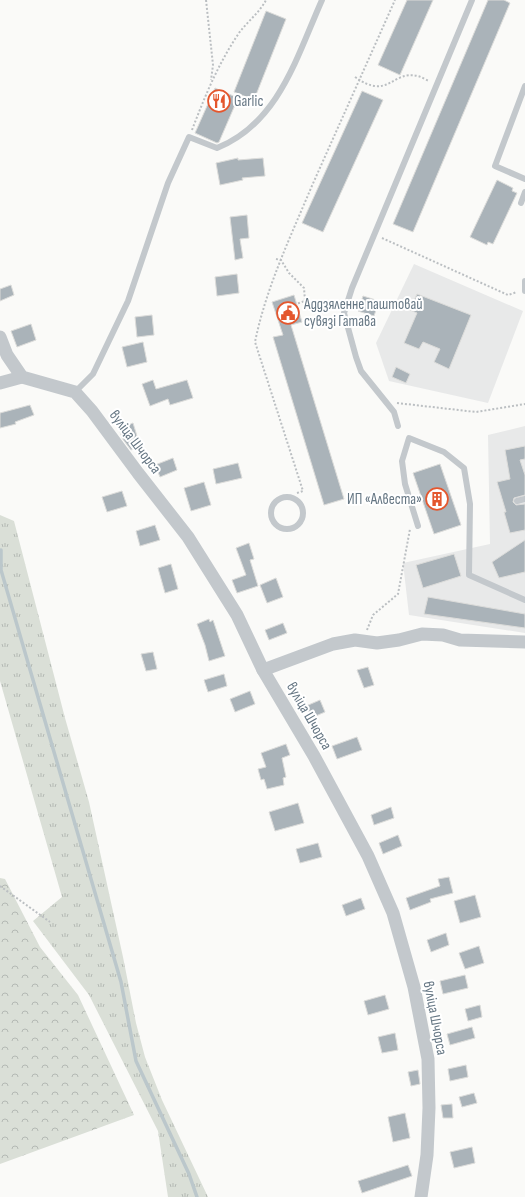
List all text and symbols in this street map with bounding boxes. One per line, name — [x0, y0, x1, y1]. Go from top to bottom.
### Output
restaurant icon: Garlic — [206, 88, 232, 114]
place label: Garlic — [234, 92, 263, 111]
place label: Аддзяленне паштовай сувязі Гатава — [303, 295, 422, 331]
public building icon: Аддзяленне паштовай сувязі Гатава — [275, 300, 301, 326]
street label: вуліца Шчорса — [105, 406, 165, 478]
building icon: ИП «Алвеста» — [424, 486, 450, 512]
place label: ИП «Алвеста» — [347, 490, 422, 509]
street label: вуліца Шчорса — [282, 679, 336, 753]
street label: вуліца Шчорса — [419, 979, 452, 1057]

